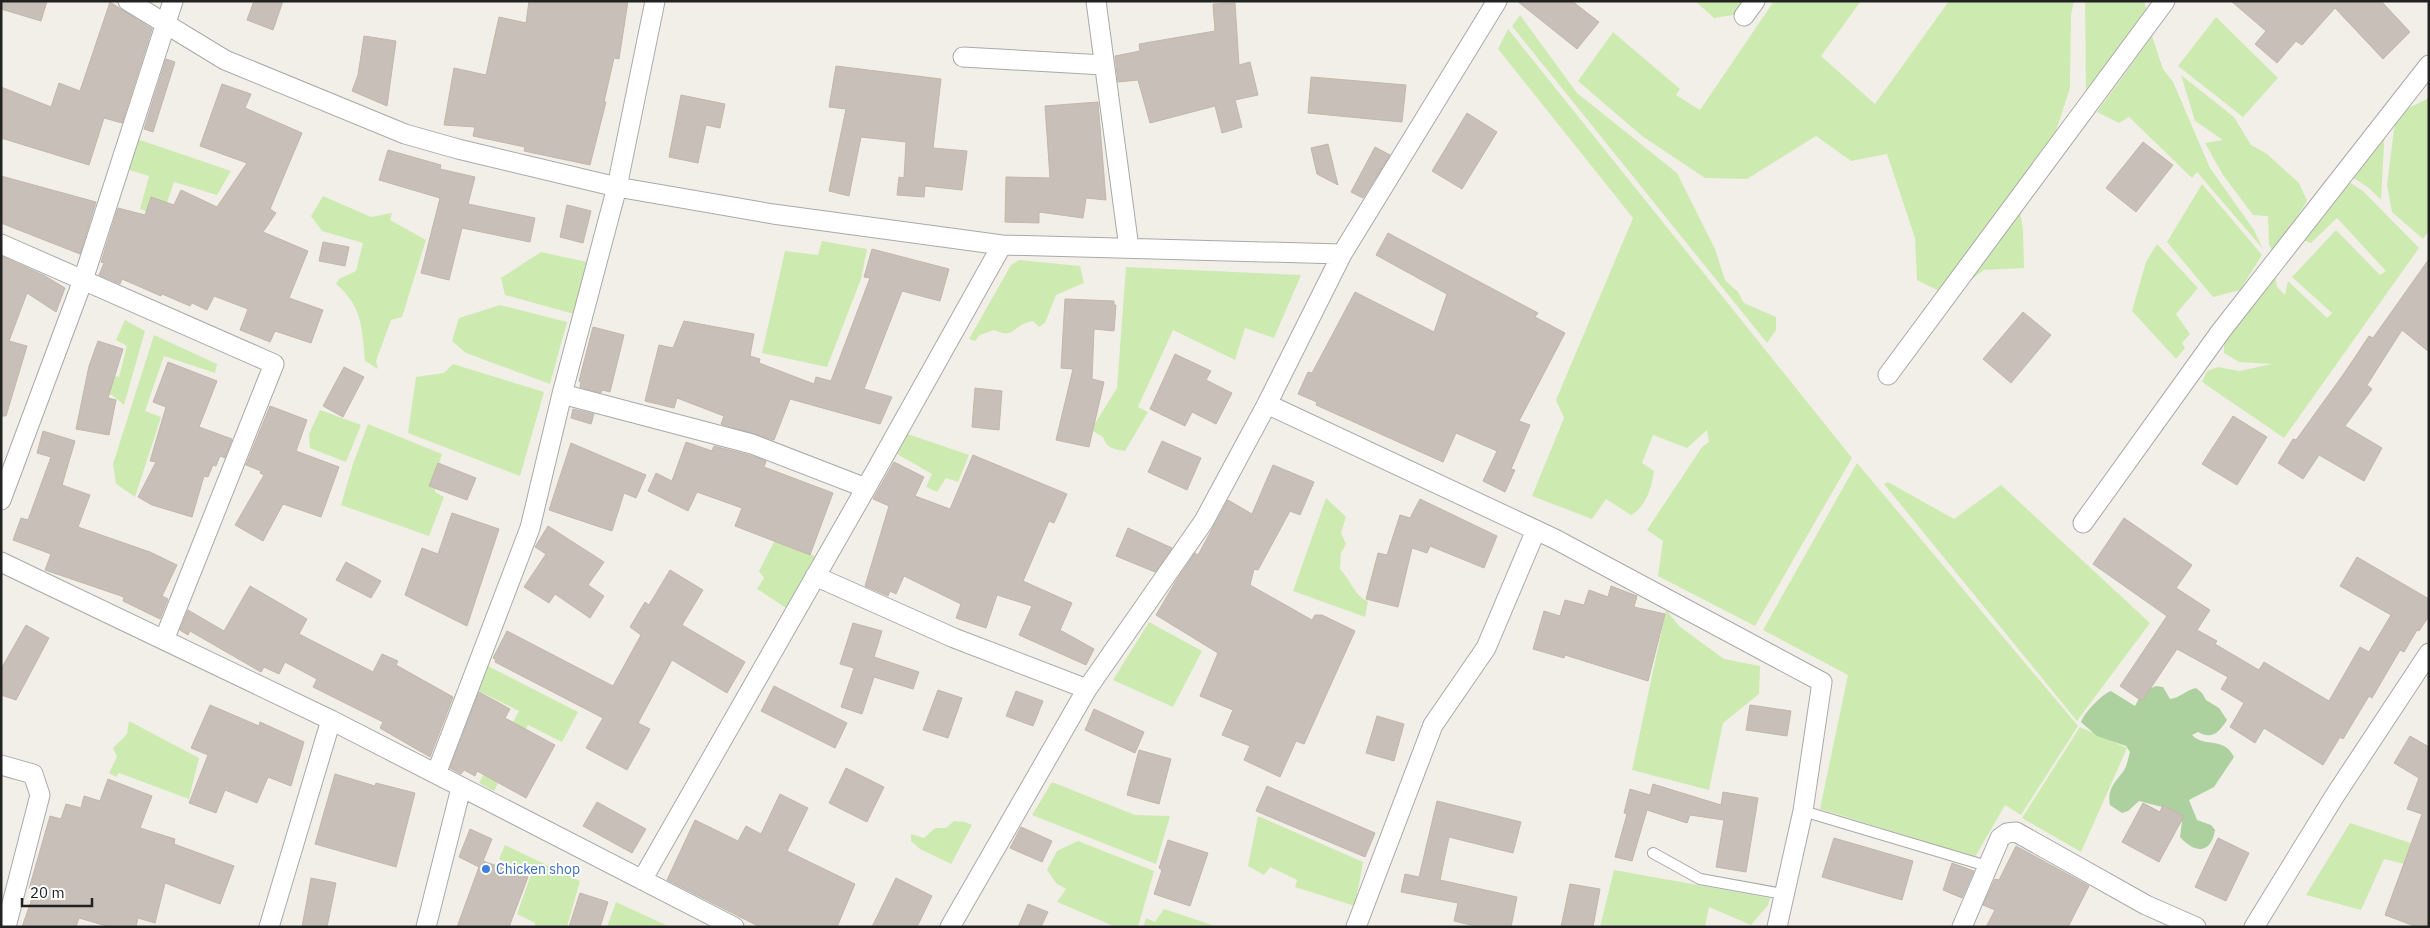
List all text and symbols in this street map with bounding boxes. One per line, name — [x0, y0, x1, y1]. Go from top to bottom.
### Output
place label: Chicken shop — [496, 860, 580, 878]
marker: Chicken shop — [480, 863, 492, 875]
scale bar — [22, 876, 92, 908]
text: 20 m — [30, 883, 65, 902]

